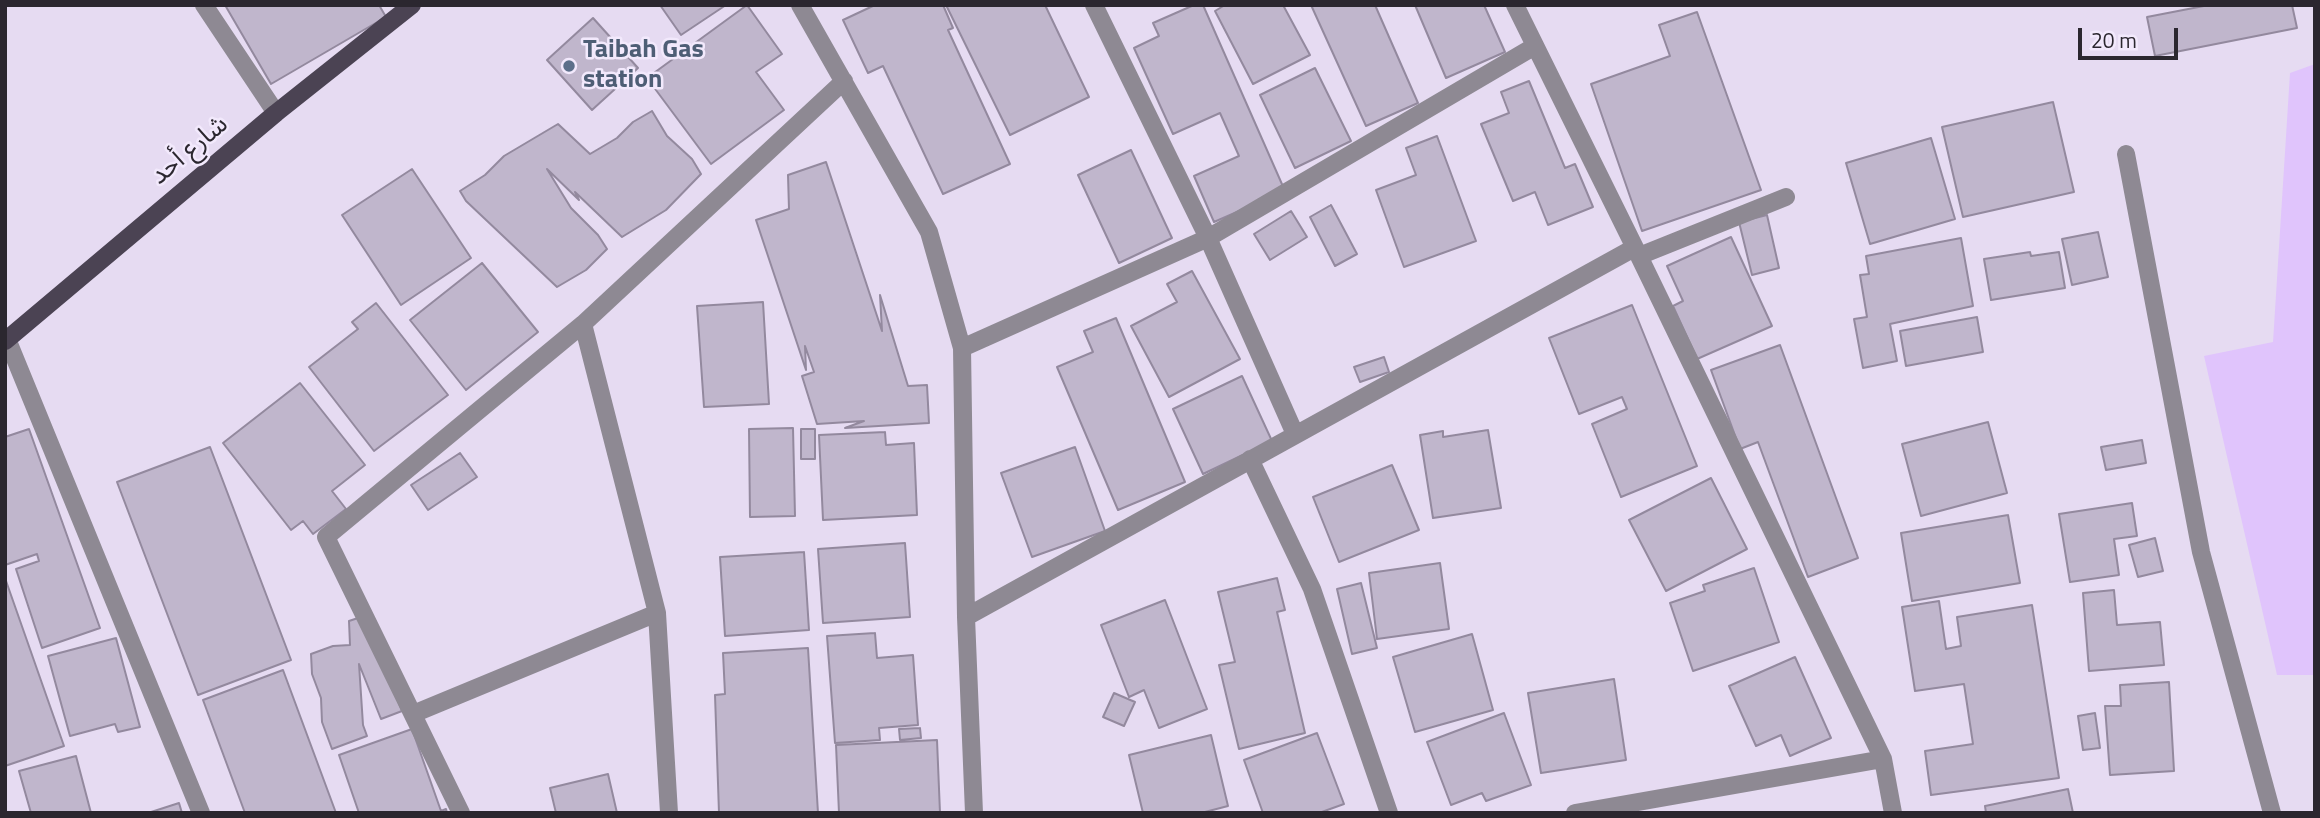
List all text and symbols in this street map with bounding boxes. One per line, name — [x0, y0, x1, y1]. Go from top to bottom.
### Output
scale bar — [2082, 14, 2182, 58]
text: 20 m — [2091, 24, 2137, 56]
place label: Taibah Gas station — [583, 35, 704, 96]
marker: Taibah Gas station — [561, 58, 577, 74]
street label: شارع أحد — [145, 110, 235, 192]

